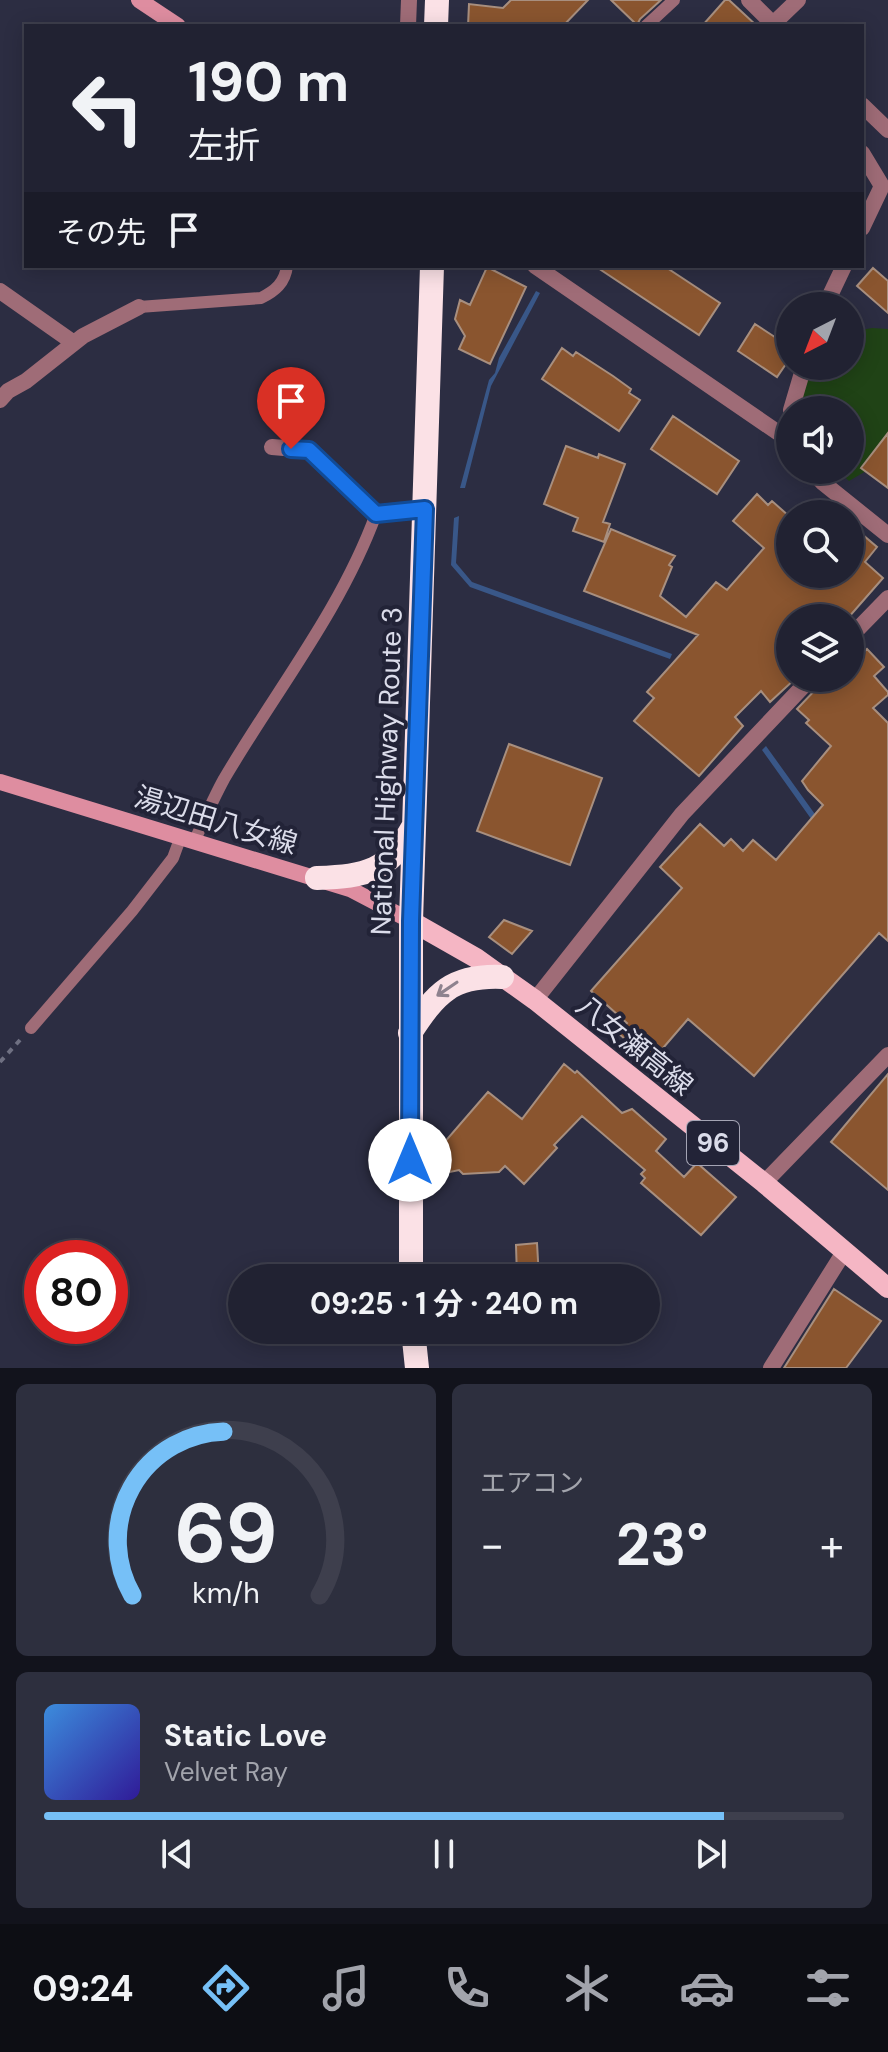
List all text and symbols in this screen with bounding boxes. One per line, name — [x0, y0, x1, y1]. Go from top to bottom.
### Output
text: 190 m — [188, 45, 349, 118]
icon: left — [56, 56, 160, 160]
text: 左折 — [188, 122, 260, 169]
icon: arrive — [162, 208, 206, 252]
text: その先 — [56, 213, 146, 252]
north arrow — [776, 292, 864, 380]
map controls — [776, 292, 864, 692]
pin — [257, 367, 325, 449]
icon: arrive — [269, 379, 313, 423]
button: sound — [776, 396, 864, 484]
button: search — [776, 500, 864, 588]
button: layers — [776, 604, 864, 692]
street label: National Highway Route 3 — [362, 606, 411, 936]
street label: 湯辺田八女線 — [130, 778, 302, 863]
one-way arrow — [436, 981, 458, 998]
street label: 八女瀬高線 — [569, 987, 701, 1104]
position arrow — [368, 1118, 452, 1202]
road number: 96 — [687, 1121, 739, 1165]
speed limit sign: 80 — [24, 1240, 128, 1344]
text: 09:25 · 1 分 · 240 m — [310, 1284, 578, 1323]
text: エアコン — [480, 1466, 584, 1500]
text: 69 — [174, 1479, 278, 1588]
text: 23° — [616, 1505, 708, 1584]
text: − — [480, 1516, 504, 1574]
text: + — [820, 1516, 844, 1574]
text: km/h — [192, 1575, 260, 1612]
text: Static Love — [164, 1716, 327, 1755]
text: Velvet Ray — [164, 1755, 288, 1789]
icon: previous — [155, 1832, 199, 1876]
icon: pause — [422, 1832, 466, 1876]
icon: next — [689, 1832, 733, 1876]
icon: directions — [198, 1960, 254, 2016]
icon: music — [318, 1960, 374, 2016]
icon: phone — [439, 1960, 495, 2016]
icon: climate — [559, 1960, 615, 2016]
icon: car — [679, 1960, 735, 2016]
icon: filters — [800, 1960, 856, 2016]
text: 09:24 — [32, 1965, 133, 2012]

